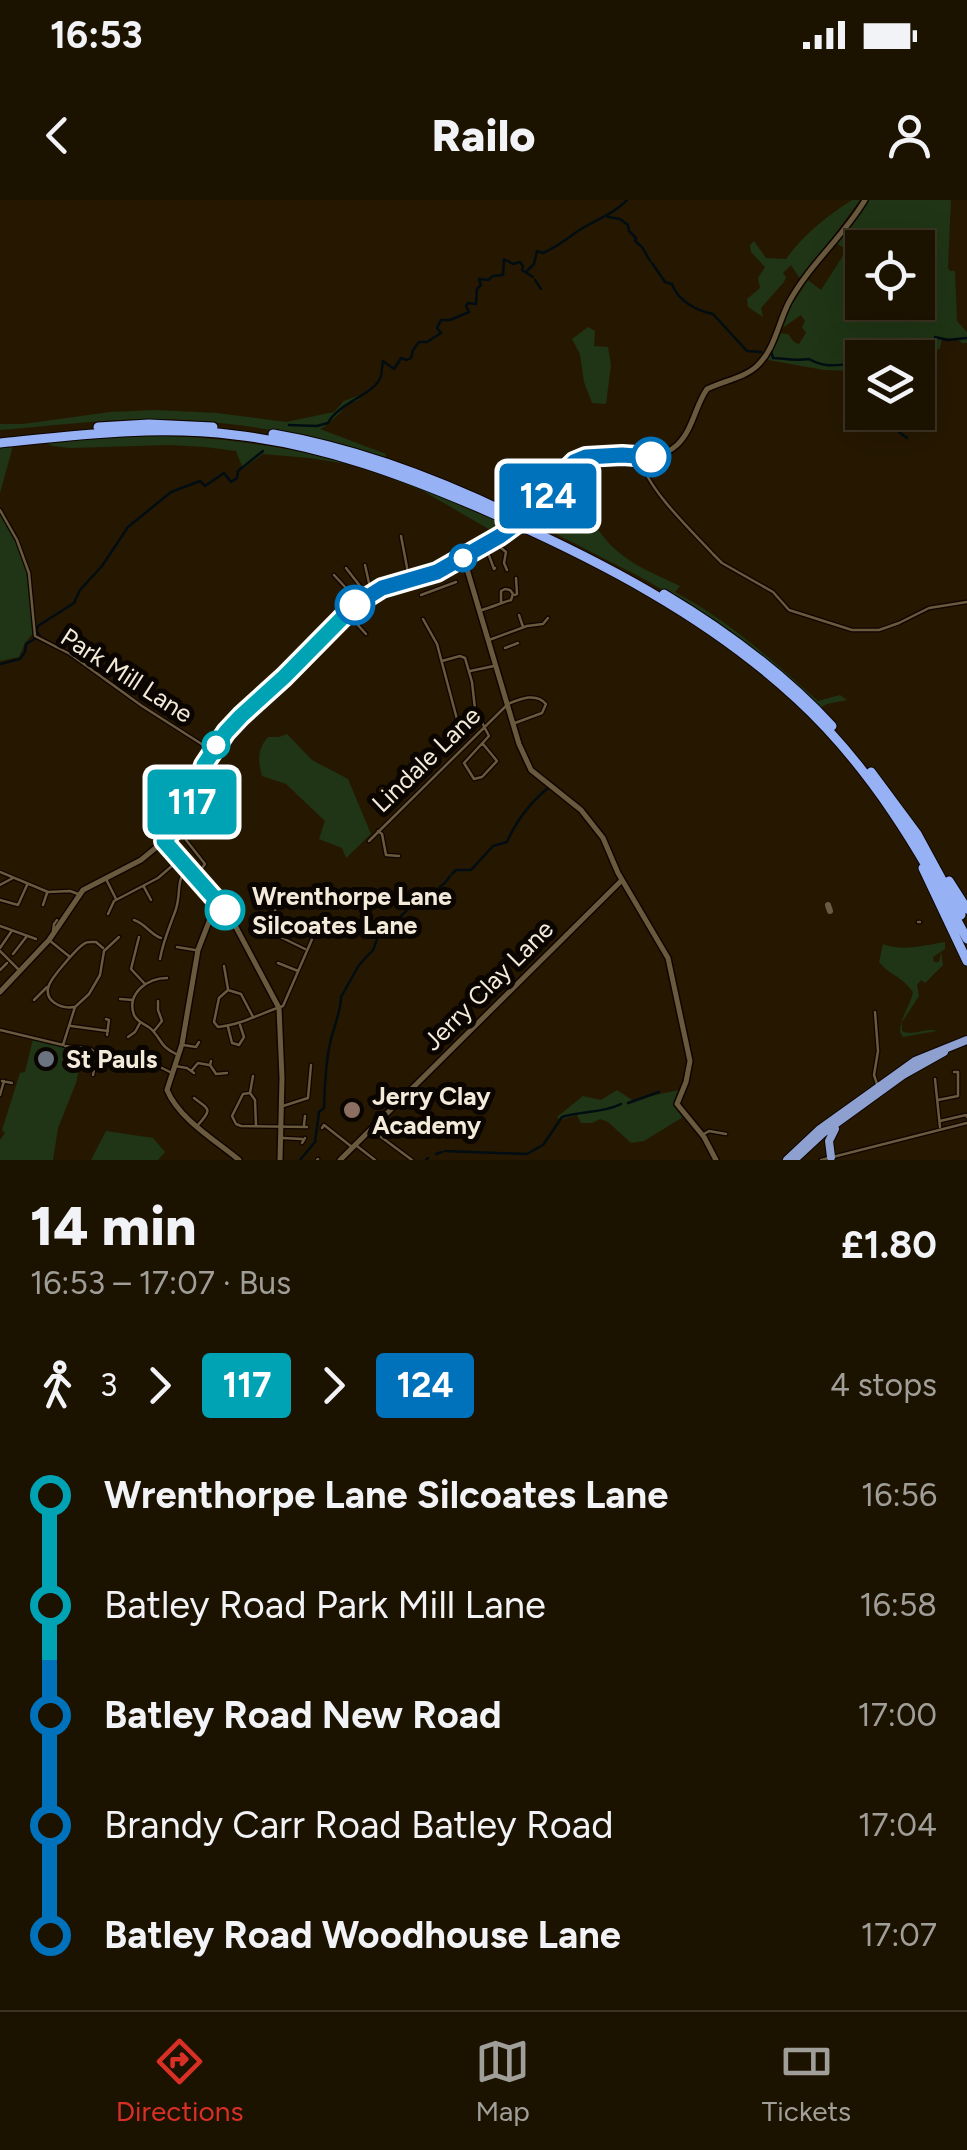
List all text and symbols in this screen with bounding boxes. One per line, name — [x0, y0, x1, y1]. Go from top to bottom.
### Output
text: 16:53 — [50, 12, 143, 58]
icon: back — [30, 108, 85, 163]
text: Railo — [432, 108, 535, 162]
icon: person — [882, 108, 937, 163]
map controls — [845, 230, 935, 430]
button: locate — [845, 230, 935, 320]
button: layers — [845, 340, 935, 430]
unlabelled marker — [632, 438, 670, 476]
line badge: 124 — [490, 464, 606, 528]
text: 124 — [519, 475, 577, 517]
unlabelled marker — [450, 545, 476, 571]
unlabelled marker — [336, 586, 374, 624]
street label: Park Mill Lane — [55, 621, 199, 729]
street label: Lindale Lane — [366, 700, 486, 818]
unlabelled marker — [203, 732, 229, 758]
line badge: 117 — [134, 770, 250, 834]
text: 117 — [167, 781, 217, 823]
place label: Wrenthorpe Lane Silcoates Lane — [252, 881, 452, 940]
marker: Wrenthorpe Lane Silcoates Lane — [206, 891, 244, 929]
street label: Jerry Clay Lane — [417, 914, 559, 1056]
place label: St Pauls — [66, 1044, 158, 1074]
marker: St Pauls — [35, 1048, 57, 1070]
place label: Jerry Clay Academy — [372, 1081, 491, 1140]
marker: Jerry Clay Academy — [341, 1099, 363, 1121]
text: 14 min — [30, 1193, 197, 1259]
text: £1.80 — [841, 1222, 937, 1268]
text: 16:53 – 17:07 · Bus — [30, 1264, 291, 1302]
icon: walk — [30, 1358, 85, 1413]
icon: forward — [132, 1358, 187, 1413]
icon: forward — [306, 1358, 361, 1413]
text: 117 — [222, 1364, 271, 1406]
text: 124 — [396, 1364, 454, 1406]
text: 3 — [100, 1366, 117, 1404]
text: 4 stops — [830, 1366, 937, 1404]
text: Wrenthorpe Lane Silcoates Lane — [104, 1472, 668, 1518]
text: 16:56 — [861, 1476, 937, 1514]
text: Batley Road Park Mill Lane — [104, 1582, 546, 1628]
text: 16:58 — [860, 1586, 937, 1624]
text: Batley Road New Road — [104, 1692, 502, 1738]
text: 17:00 — [857, 1696, 937, 1734]
text: Brandy Carr Road Batley Road — [104, 1802, 613, 1848]
text: 17:04 — [858, 1806, 937, 1844]
text: Batley Road Woodhouse Lane — [104, 1912, 621, 1958]
text: 17:07 — [861, 1916, 937, 1954]
tab: Directions — [116, 2034, 243, 2128]
tab: Map — [475, 2034, 530, 2128]
tab: Tickets — [762, 2034, 851, 2128]

